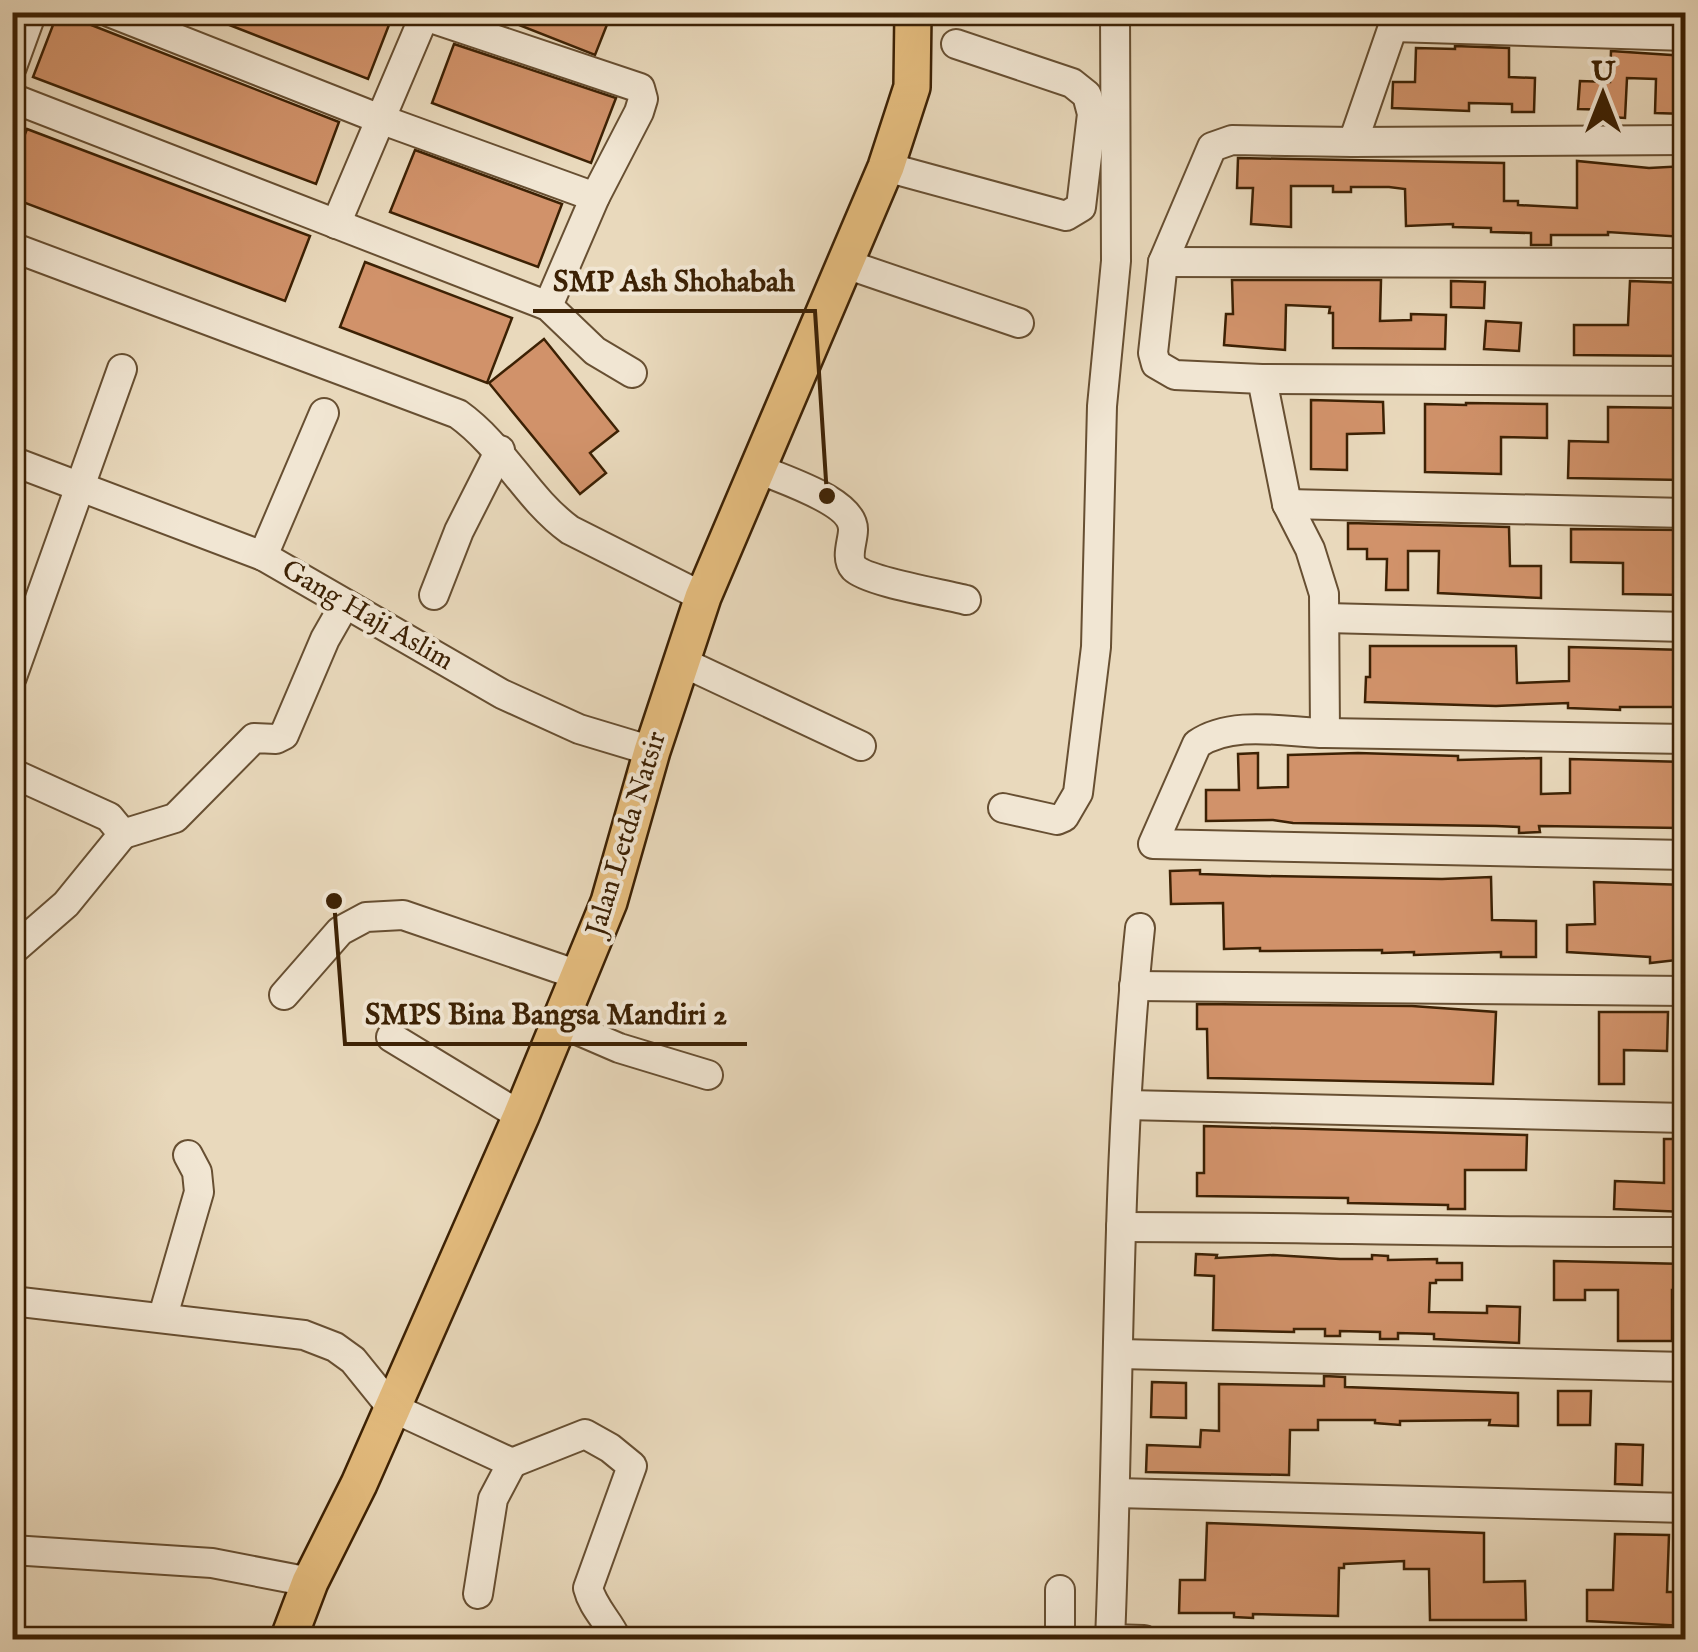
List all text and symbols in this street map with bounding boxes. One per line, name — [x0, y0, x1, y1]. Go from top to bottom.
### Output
north arrow — [1553, 45, 1653, 145]
text: U — [1591, 55, 1616, 90]
callout: SMP Ash Shohabah — [533, 251, 815, 311]
text: SMP Ash Shohabah — [553, 264, 796, 302]
street label: Gang Haji Aslim — [275, 553, 459, 679]
street label: Jalan Letda Natsir — [578, 727, 675, 943]
callout: SMPS Bina Bangsa Mandiri 2 — [345, 984, 747, 1044]
text: SMPS Bina Bangsa Mandiri 2 — [365, 997, 727, 1035]

